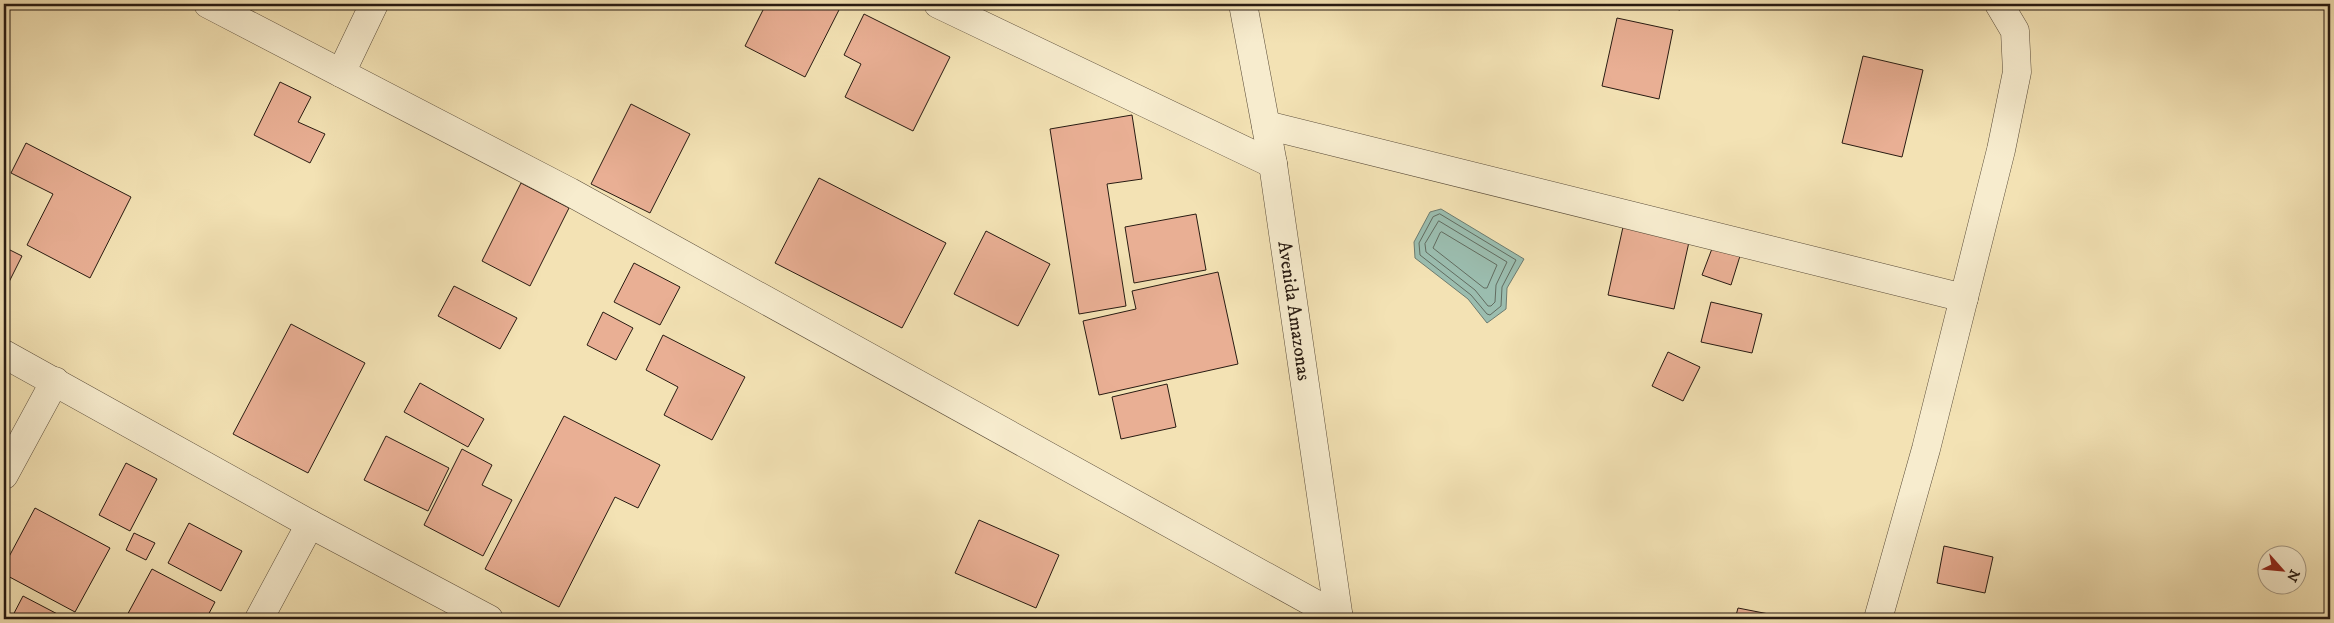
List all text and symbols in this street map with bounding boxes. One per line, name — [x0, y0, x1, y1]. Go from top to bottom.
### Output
street label: Avenida Amazonas — [1273, 239, 1316, 382]
north arrow — [2256, 546, 2306, 596]
text: N — [2282, 566, 2303, 585]

